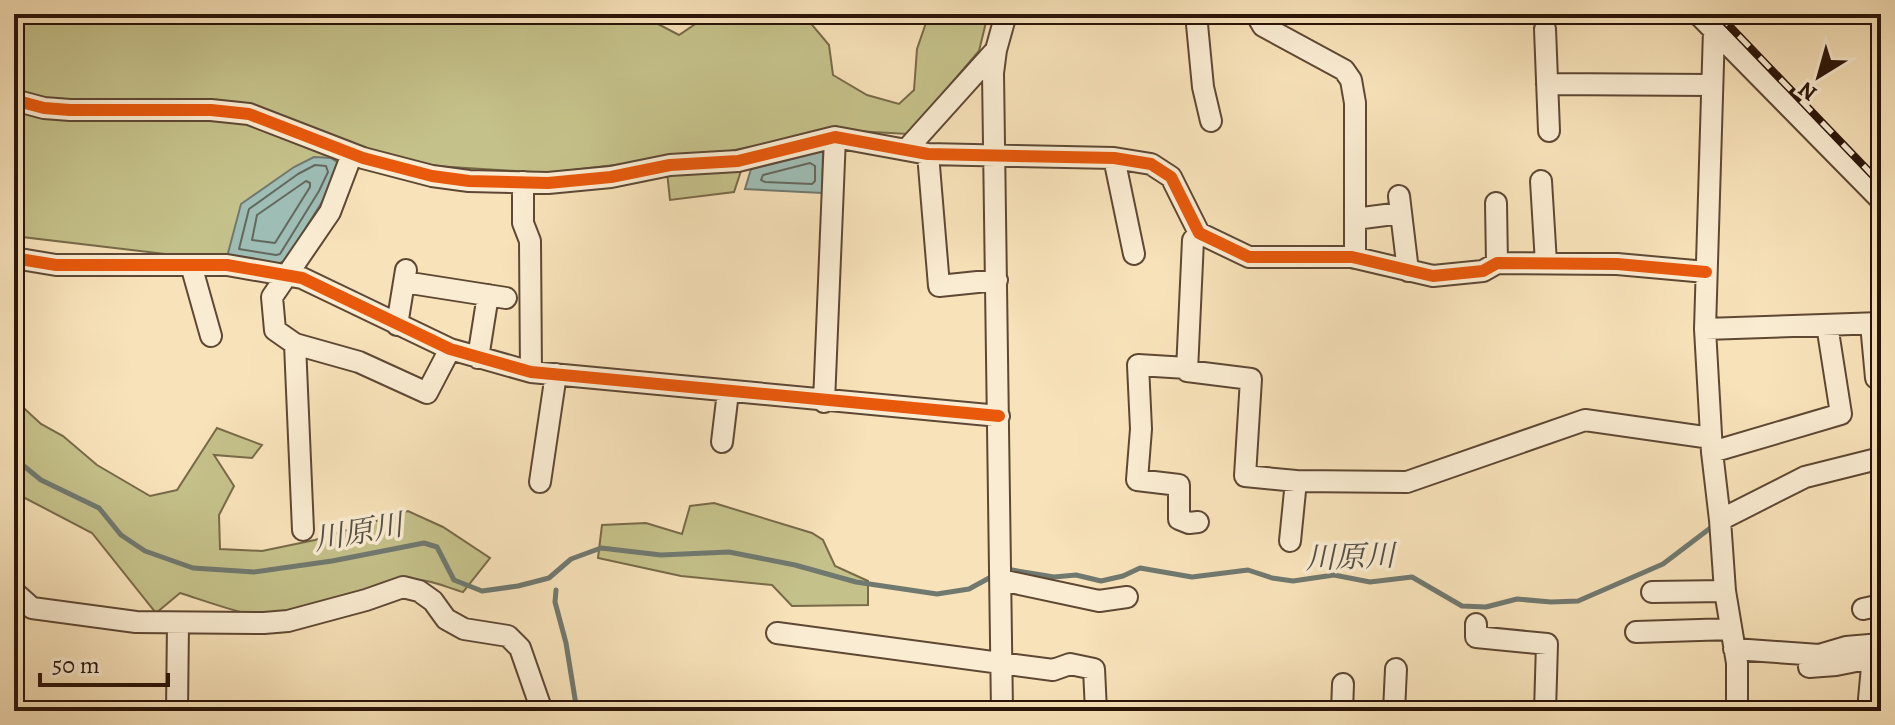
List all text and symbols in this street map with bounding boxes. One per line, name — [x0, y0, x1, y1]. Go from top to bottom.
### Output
north arrow — [1779, 36, 1859, 116]
text: N — [1792, 74, 1823, 108]
water label: 川原川 — [310, 504, 409, 560]
water label: 川原川 — [1304, 535, 1399, 579]
scale bar — [40, 637, 168, 687]
text: 50 m — [52, 649, 100, 681]

